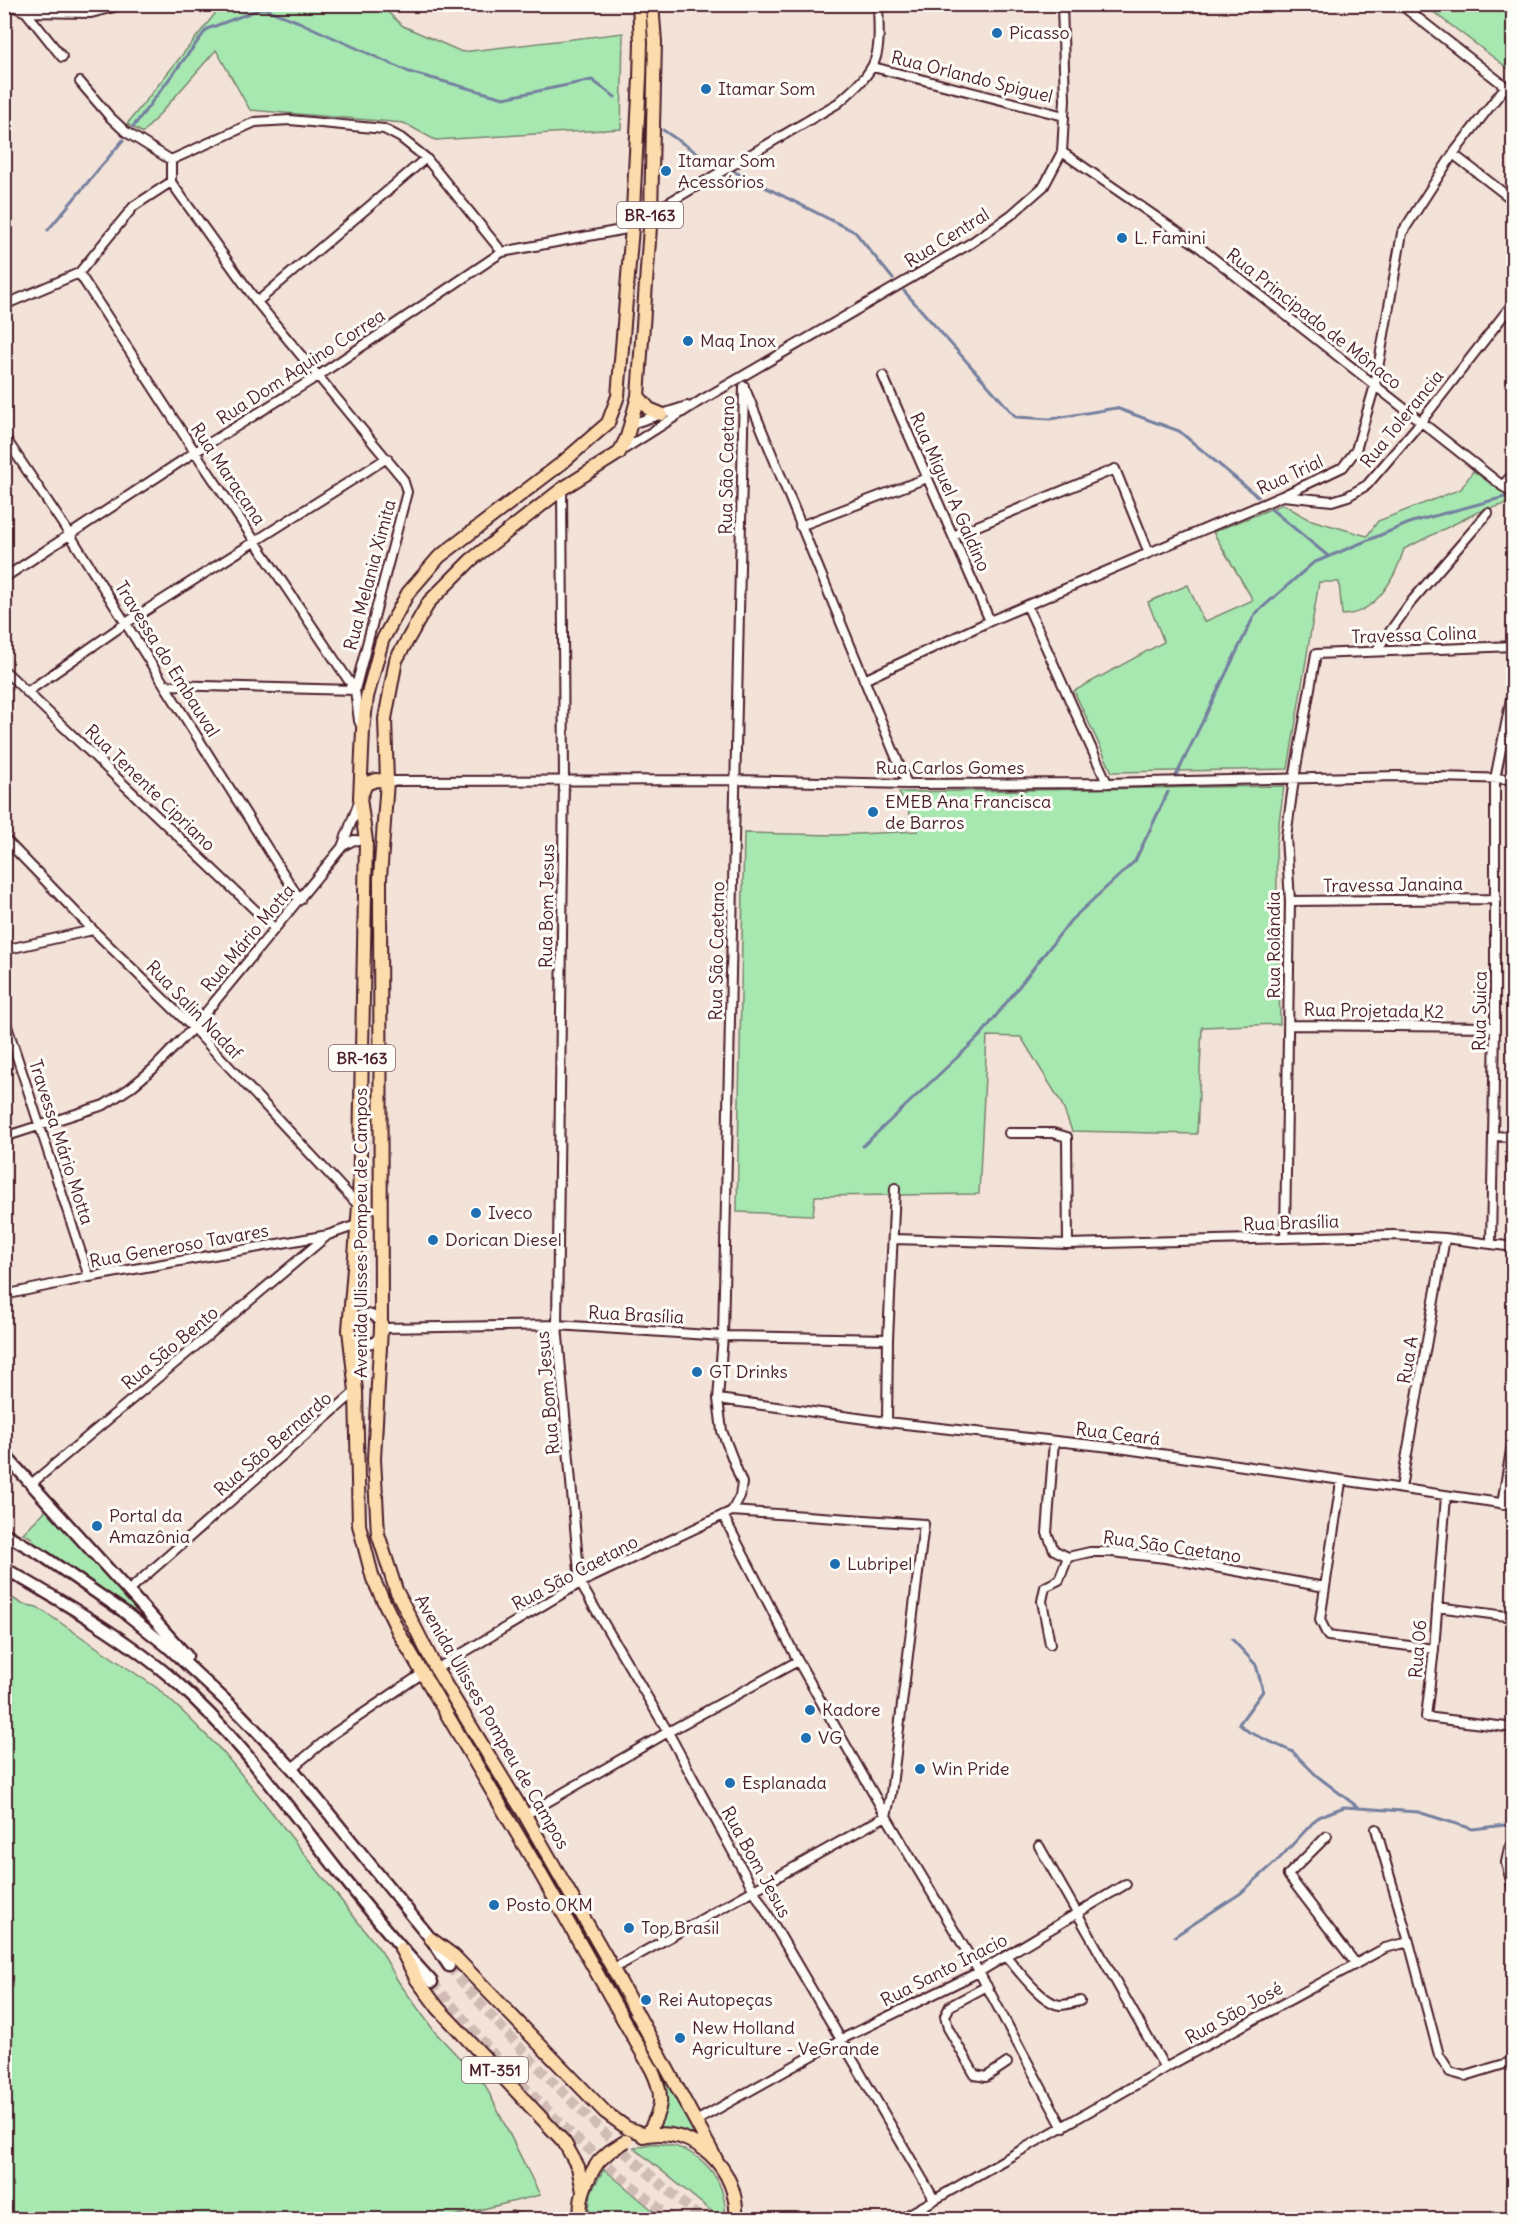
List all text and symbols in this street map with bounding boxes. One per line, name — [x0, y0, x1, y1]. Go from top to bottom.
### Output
place label: Picasso — [1009, 21, 1070, 44]
marker: Picasso — [990, 26, 1004, 40]
street label: Rua Orlando Spiguel — [889, 45, 1055, 108]
place label: Itamar Som — [718, 77, 816, 100]
marker: Itamar Som — [699, 82, 713, 96]
place label: Itamar Som Acessórios — [678, 149, 776, 193]
marker: Itamar Som Acessórios — [659, 164, 673, 178]
road number: BR-163 — [617, 202, 683, 228]
street label: Rua Central — [900, 203, 993, 273]
place label: L. Famini — [1134, 226, 1206, 249]
marker: L. Famini — [1115, 231, 1129, 245]
street label: Rua Principado de Mônaco — [1222, 243, 1407, 394]
street label: Rua Dom Aquino Correa — [212, 304, 389, 430]
place label: Maq Inox — [700, 329, 776, 352]
marker: Maq Inox — [681, 334, 695, 348]
street label: Rua Tolerancia — [1355, 365, 1448, 472]
street label: Rua São Caetano — [714, 395, 739, 535]
street label: Rua Miguel A Galdino — [905, 409, 996, 575]
street label: Rua Maracana — [186, 418, 271, 529]
street label: Rua Trial — [1253, 449, 1326, 500]
street label: Rua Melania Ximita — [338, 497, 401, 653]
street label: Travessa do Embauval — [110, 576, 225, 741]
street label: Travessa Colina — [1351, 621, 1477, 648]
street label: Rua Tenente Cipriano — [80, 719, 220, 856]
street label: Rua Carlos Gomes — [875, 756, 1025, 779]
place label: EMEB Ana Francisca de Barros — [885, 790, 1051, 834]
marker: EMEB Ana Francisca de Barros — [866, 805, 880, 819]
street label: Rua Bom Jesus — [534, 844, 559, 968]
street label: Travessa Janaina — [1323, 872, 1463, 897]
street label: Rua Mário Motta — [196, 879, 299, 996]
street label: Rua São Caetano — [704, 881, 729, 1021]
street label: Rua Rolândia — [1262, 891, 1285, 999]
street label: Rua Salin Nadaf — [141, 955, 248, 1065]
street label: Rua Suica — [1467, 971, 1492, 1051]
street label: Rua Projetada K2 — [1304, 998, 1445, 1023]
road number: BR-163 — [329, 1045, 395, 1071]
street label: Travessa Mário Motta — [24, 1056, 99, 1227]
street label: Avenida Ulisses Pompeu de Campos — [349, 1088, 372, 1378]
place label: Iveco — [488, 1201, 533, 1224]
marker: Iveco — [469, 1206, 483, 1220]
street label: Rua Brasília — [1243, 1209, 1339, 1236]
street label: Rua Generoso Tavares — [88, 1218, 270, 1273]
place label: Dorican Diesel — [445, 1228, 562, 1251]
marker: Dorican Diesel — [426, 1233, 440, 1247]
street label: Rua São Bento — [117, 1301, 223, 1395]
street label: Rua Brasília — [587, 1301, 685, 1329]
street label: Rua Bom Jesus — [531, 1330, 564, 1456]
street label: Rua A — [1392, 1334, 1423, 1385]
place label: GT Drinks — [709, 1360, 788, 1383]
marker: GT Drinks — [690, 1365, 704, 1379]
street label: Rua São Bernardo — [209, 1386, 336, 1501]
street label: Rua Ceará — [1074, 1417, 1162, 1450]
place label: Portal da Amazônia — [109, 1504, 190, 1548]
marker: Portal da Amazônia — [90, 1519, 104, 1533]
street label: Rua São Caetano — [1101, 1525, 1243, 1568]
street label: Rua São Caetano — [508, 1530, 642, 1615]
place label: Lubripel — [847, 1552, 912, 1575]
marker: Lubripel — [828, 1557, 842, 1571]
street label: Avenida Ulisses Pompeu de Campos — [410, 1590, 575, 1853]
street label: Rua 06 — [1403, 1619, 1432, 1679]
place label: Kadore — [822, 1698, 880, 1721]
marker: Kadore — [803, 1703, 817, 1717]
place label: VG — [818, 1726, 842, 1749]
marker: VG — [799, 1731, 813, 1745]
place label: Win Pride — [932, 1757, 1010, 1780]
marker: Win Pride — [913, 1762, 927, 1776]
place label: Esplanada — [742, 1771, 827, 1794]
marker: Esplanada — [723, 1776, 737, 1790]
street label: Rua Bom Jesus — [716, 1802, 797, 1922]
place label: Posto 0KM — [506, 1893, 593, 1916]
marker: Posto 0KM — [487, 1898, 501, 1912]
place label: Top Brasil — [641, 1916, 719, 1939]
marker: Top Brasil — [622, 1921, 636, 1935]
street label: Rua Santo Inacio — [877, 1928, 1011, 2011]
street label: Rua São José — [1181, 1976, 1287, 2049]
place label: Rei Autopeças — [658, 1988, 773, 2011]
marker: Rei Autopeças — [639, 1993, 653, 2007]
place label: New Holland Agriculture - VeGrande — [692, 2016, 879, 2060]
marker: New Holland Agriculture - VeGrande — [673, 2031, 687, 2045]
road number: MT-351 — [462, 2057, 528, 2083]

